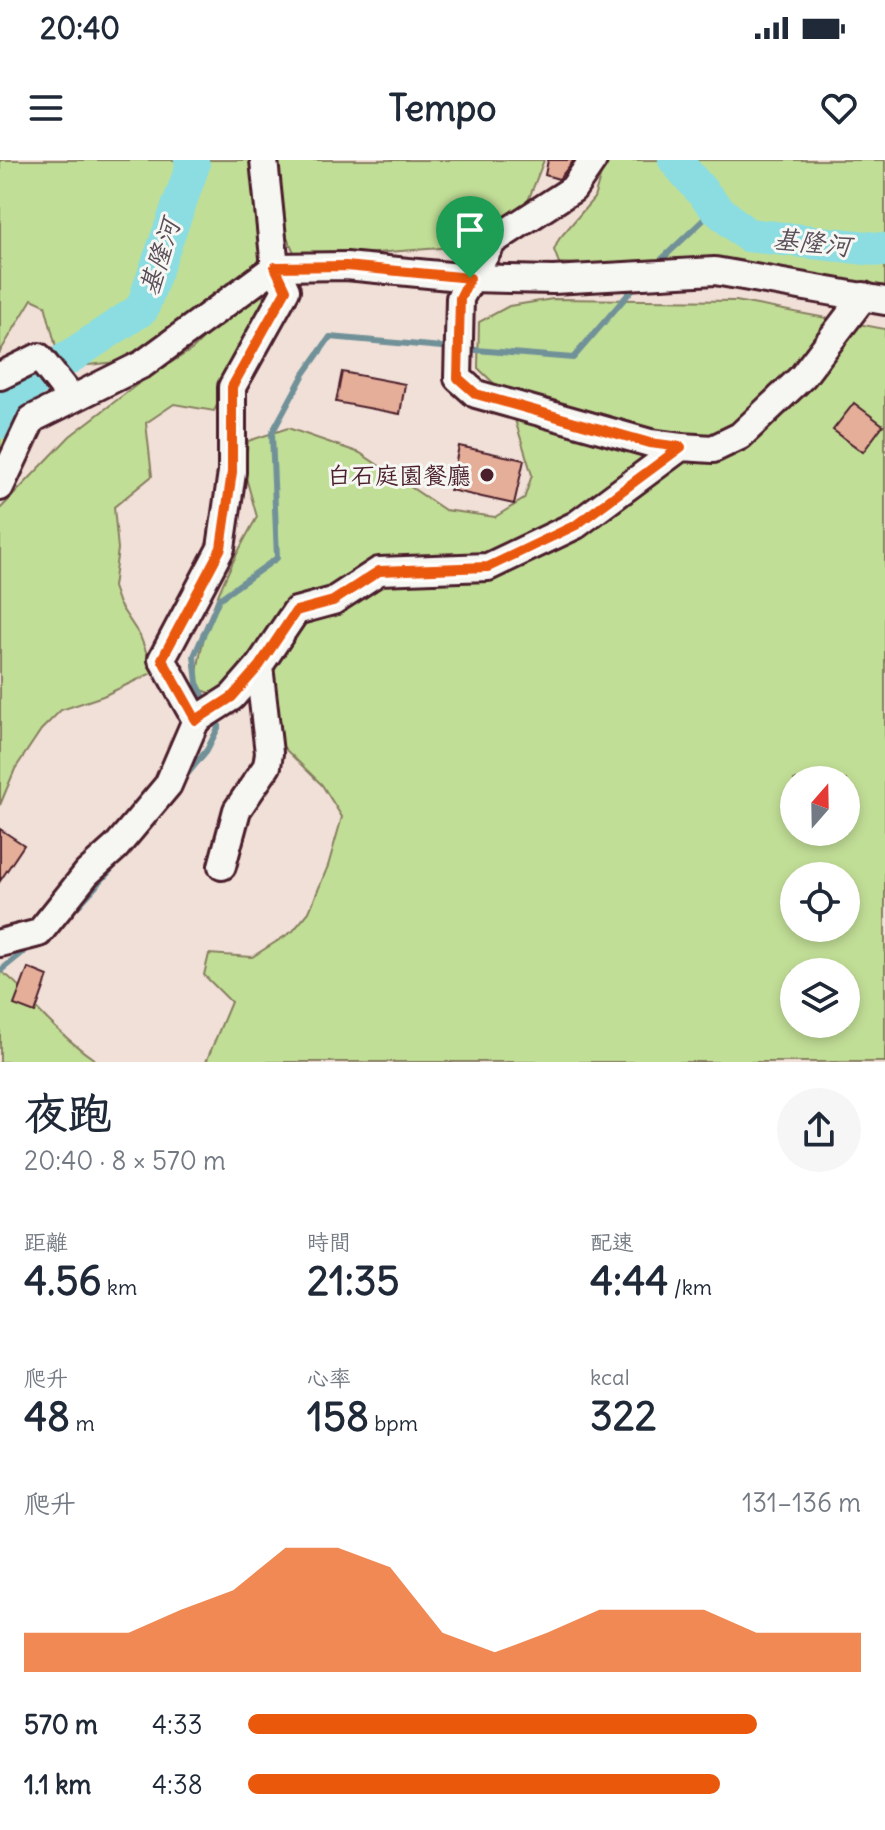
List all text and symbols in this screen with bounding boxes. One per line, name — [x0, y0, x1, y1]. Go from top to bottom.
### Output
text: 20:40 — [40, 9, 120, 47]
icon: menu — [24, 86, 68, 130]
text: Tempo — [388, 86, 497, 131]
icon: heart — [817, 86, 861, 130]
pin — [436, 196, 504, 278]
icon: arrive — [448, 208, 492, 252]
water label: 基隆河 — [131, 211, 188, 299]
water label: 基隆河 — [771, 222, 856, 263]
place label: 白石庭園餐廳 — [327, 460, 471, 490]
marker: 白石庭園餐廳 — [478, 466, 496, 484]
north arrow — [780, 766, 860, 846]
map controls — [780, 766, 860, 1038]
button: locate — [780, 862, 860, 942]
button: layers — [780, 958, 860, 1038]
text: 夜跑 — [24, 1086, 112, 1141]
button: share — [777, 1088, 861, 1172]
text: 20:40 · 8 × 570 m — [24, 1144, 226, 1177]
text: 距離 — [24, 1228, 68, 1256]
text: 時間 — [307, 1228, 351, 1256]
text: 配速 — [590, 1228, 634, 1256]
text: 4.56 — [24, 1256, 101, 1306]
text: 21:35 — [307, 1256, 400, 1306]
text: 4:44 — [590, 1256, 668, 1306]
text: km — [101, 1273, 137, 1301]
text: /km — [668, 1273, 712, 1301]
text: kcal — [590, 1363, 630, 1391]
text: 爬升 — [24, 1364, 68, 1392]
text: 心率 — [307, 1364, 351, 1392]
text: 322 — [590, 1391, 657, 1441]
text: 48 — [24, 1392, 70, 1442]
text: 158 — [307, 1392, 369, 1442]
text: m — [70, 1409, 95, 1437]
text: bpm — [369, 1409, 418, 1437]
text: 131–136 m — [742, 1486, 861, 1519]
text: 爬升 — [24, 1487, 76, 1520]
text: 570 m — [24, 1708, 98, 1741]
text: 4:33 — [152, 1708, 202, 1741]
text: 1.1 km — [24, 1768, 91, 1801]
text: 4:38 — [152, 1768, 203, 1801]

